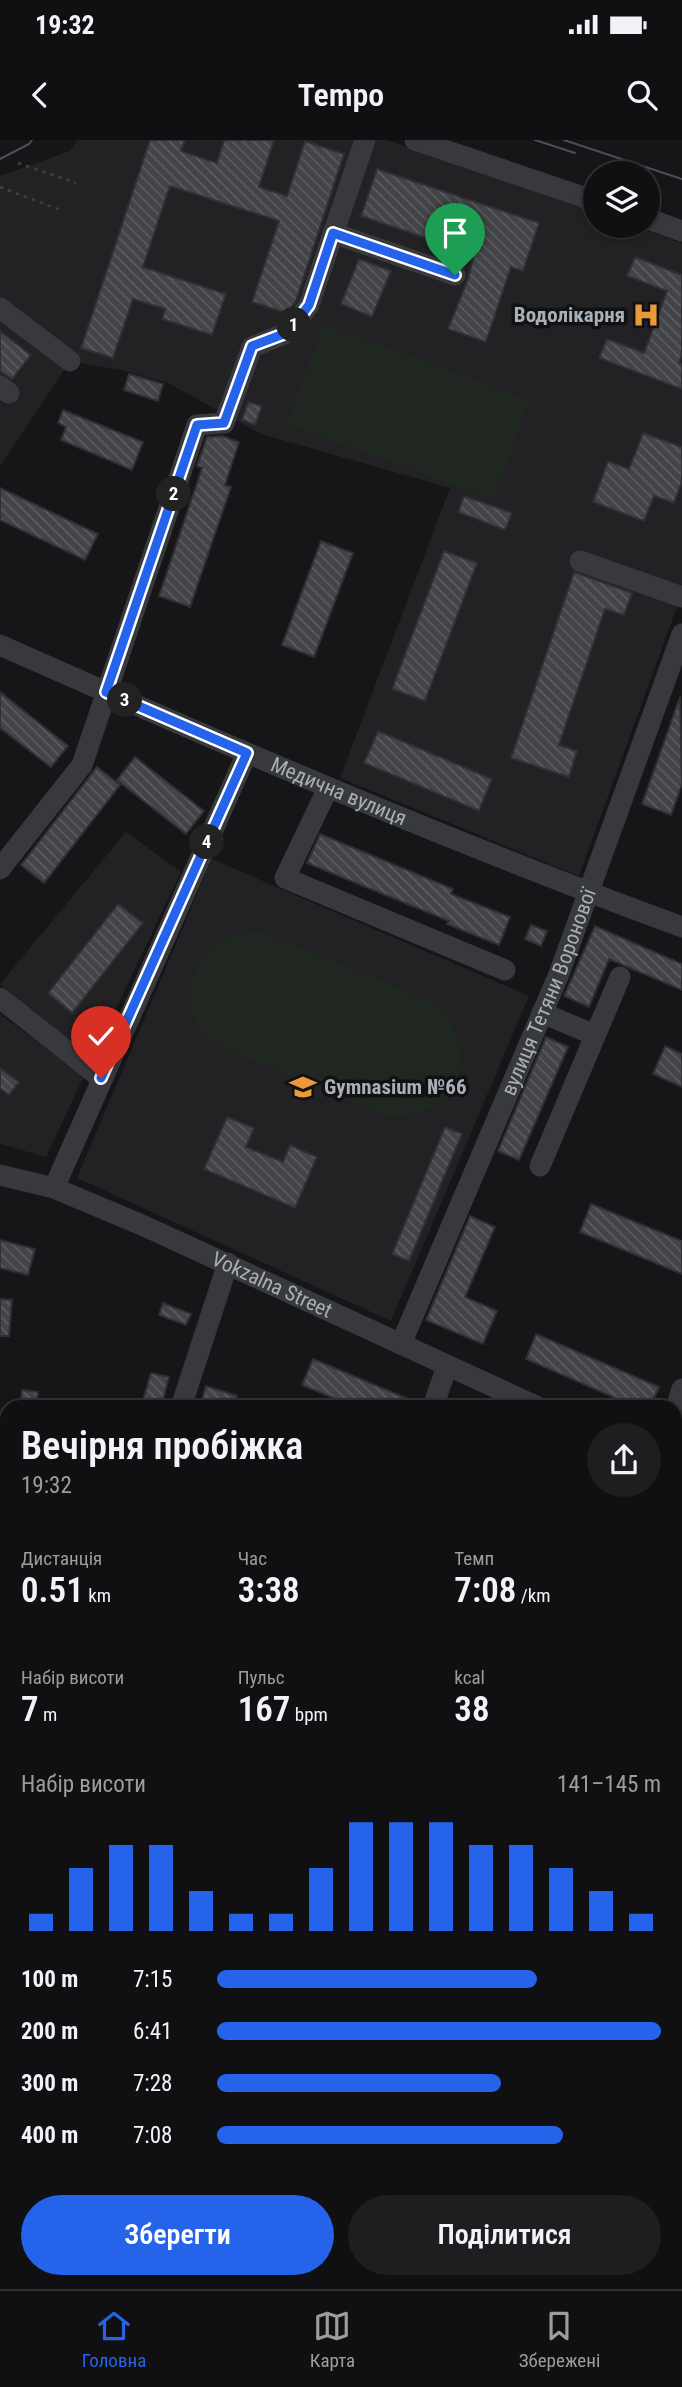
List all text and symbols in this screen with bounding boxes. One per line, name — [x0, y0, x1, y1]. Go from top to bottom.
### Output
text: 19:32 — [35, 10, 95, 40]
icon: back — [21, 76, 59, 114]
text: Tempo — [298, 76, 384, 114]
icon: search — [623, 76, 661, 114]
map controls — [583, 161, 660, 238]
button: layers — [583, 161, 660, 238]
pin — [425, 203, 485, 275]
icon: arrive — [436, 214, 474, 252]
hospital icon: Водолікарня — [631, 300, 661, 330]
place label: Водолікарня — [514, 303, 625, 327]
pin: 1 — [276, 308, 312, 342]
text: 1 — [289, 313, 298, 336]
pin: 2 — [156, 476, 192, 512]
text: 2 — [169, 482, 178, 505]
pin: 3 — [108, 682, 142, 718]
text: 3 — [120, 688, 129, 711]
street label: Медична вулиця — [267, 752, 410, 830]
pin: 4 — [190, 824, 224, 860]
text: 4 — [202, 830, 211, 853]
street label: вулиця Тетяни Воронової — [497, 884, 601, 1099]
pin — [71, 1006, 131, 1078]
icon: check — [82, 1017, 120, 1055]
school or university icon: Gymnasium №66 — [288, 1072, 318, 1102]
place label: Gymnasium №66 — [324, 1075, 467, 1099]
street label: Vokzalna Street — [208, 1247, 336, 1323]
button: share — [587, 1423, 661, 1497]
text: Вечірня пробіжка — [21, 1424, 303, 1468]
text: 19:32 — [21, 1472, 72, 1499]
text: Дистанція — [21, 1547, 102, 1570]
text: Час — [238, 1547, 267, 1570]
text: Темп — [454, 1547, 494, 1570]
text: 0.51 — [21, 1570, 84, 1611]
text: 3:38 — [238, 1570, 300, 1611]
text: 7:08 — [454, 1570, 516, 1611]
text: km — [84, 1584, 111, 1607]
text: /km — [516, 1584, 551, 1607]
text: Набір висоти — [21, 1666, 124, 1689]
text: Пульс — [238, 1666, 285, 1689]
text: kcal — [454, 1666, 485, 1689]
text: 7 — [21, 1689, 39, 1730]
text: 167 — [238, 1689, 290, 1730]
text: 38 — [454, 1689, 490, 1730]
text: m — [39, 1703, 57, 1726]
text: bpm — [290, 1703, 328, 1726]
text: Набір висоти — [21, 1771, 146, 1798]
text: 141–145 m — [557, 1771, 661, 1798]
text: 100 m — [21, 1966, 78, 1993]
text: 7:15 — [133, 1966, 172, 1993]
text: 200 m — [21, 2018, 78, 2045]
text: 6:41 — [133, 2018, 172, 2045]
text: 300 m — [21, 2070, 78, 2097]
text: 7:28 — [133, 2070, 172, 2097]
text: 400 m — [21, 2122, 78, 2149]
text: 7:08 — [133, 2122, 172, 2149]
button: Зберегти — [21, 2195, 334, 2275]
button: Поділитися — [348, 2195, 661, 2275]
tab: Головна — [82, 2307, 146, 2372]
tab: Карта — [310, 2307, 355, 2372]
tab: Збережені — [519, 2307, 600, 2372]

